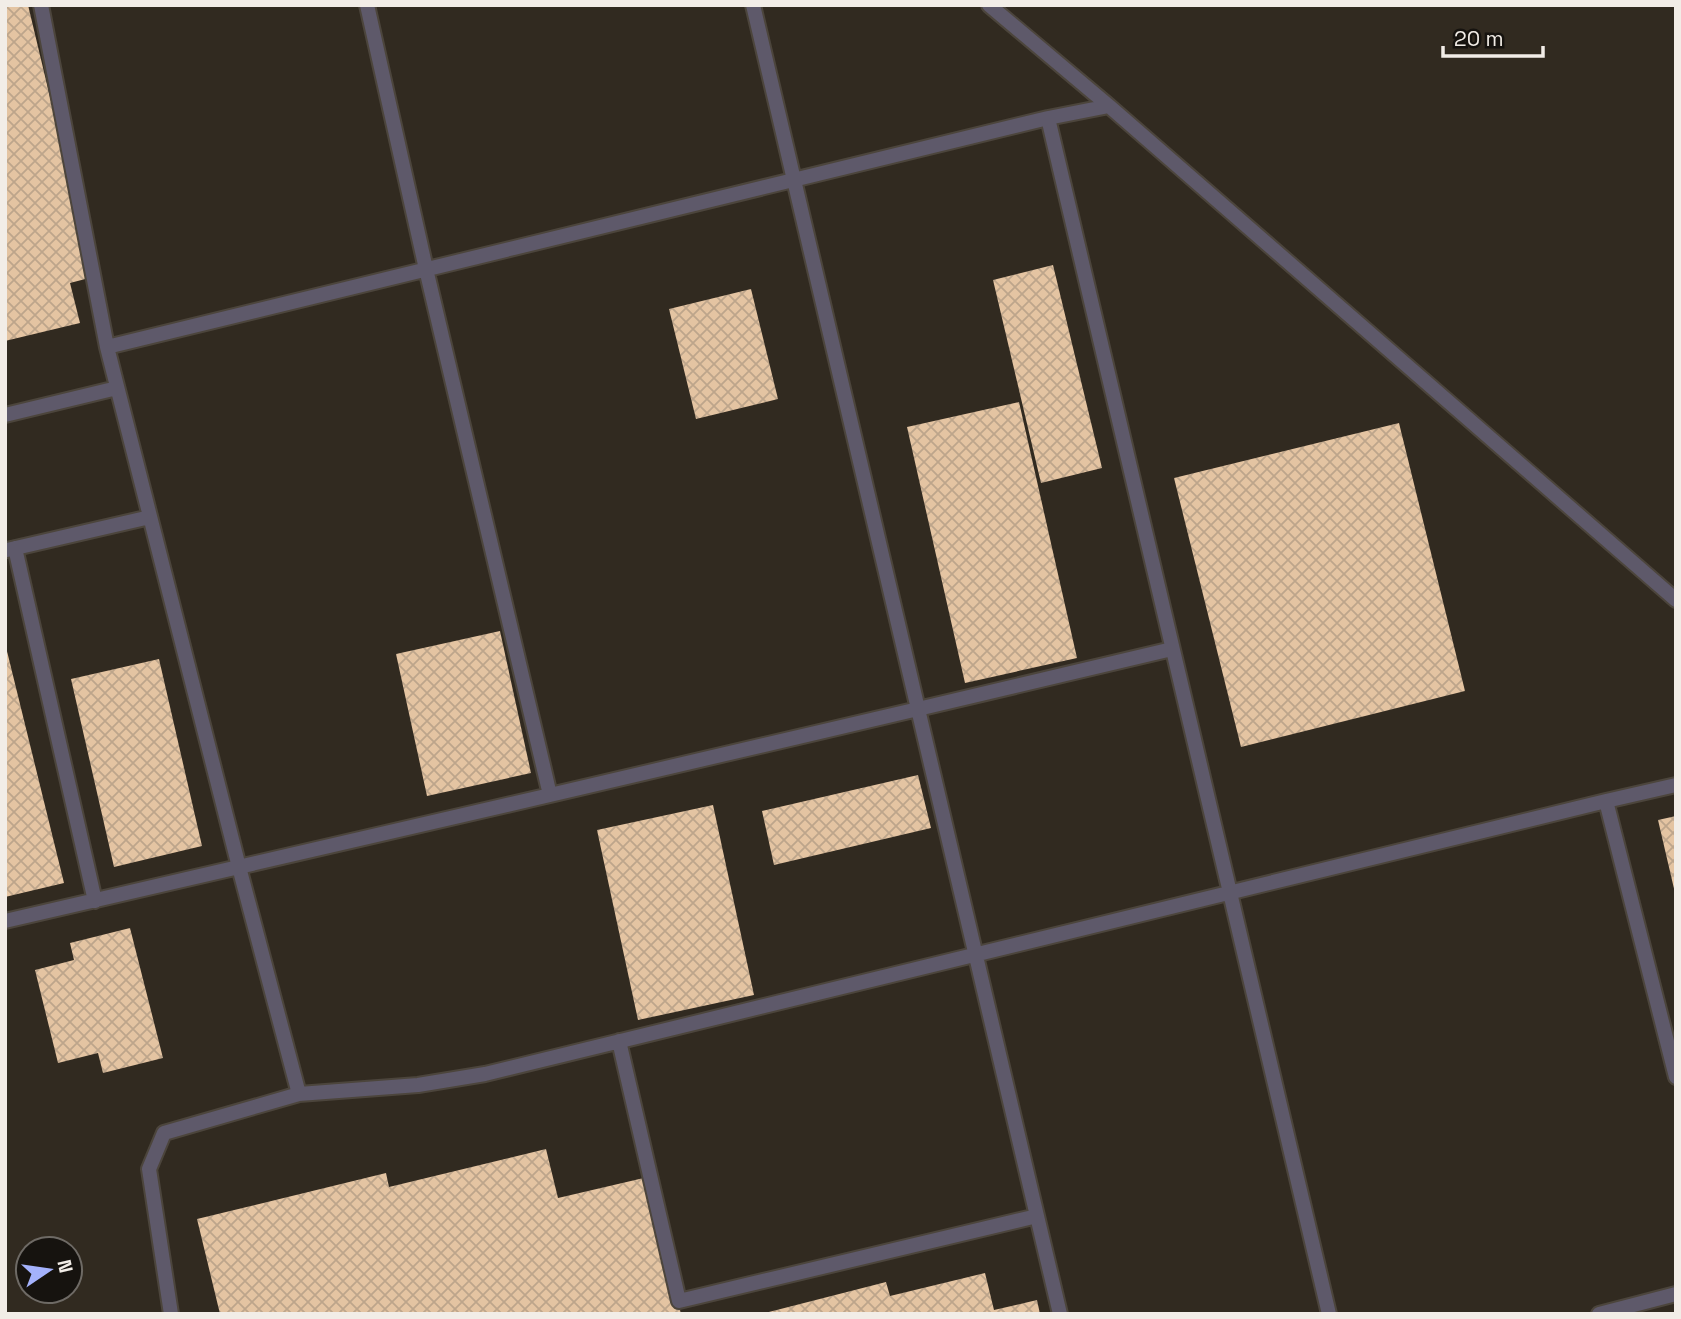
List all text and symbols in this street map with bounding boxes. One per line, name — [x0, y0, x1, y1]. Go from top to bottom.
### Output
scale bar — [1443, 14, 1543, 58]
text: 20 m — [1454, 25, 1504, 52]
north arrow — [14, 1235, 84, 1305]
text: N — [51, 1257, 79, 1275]

